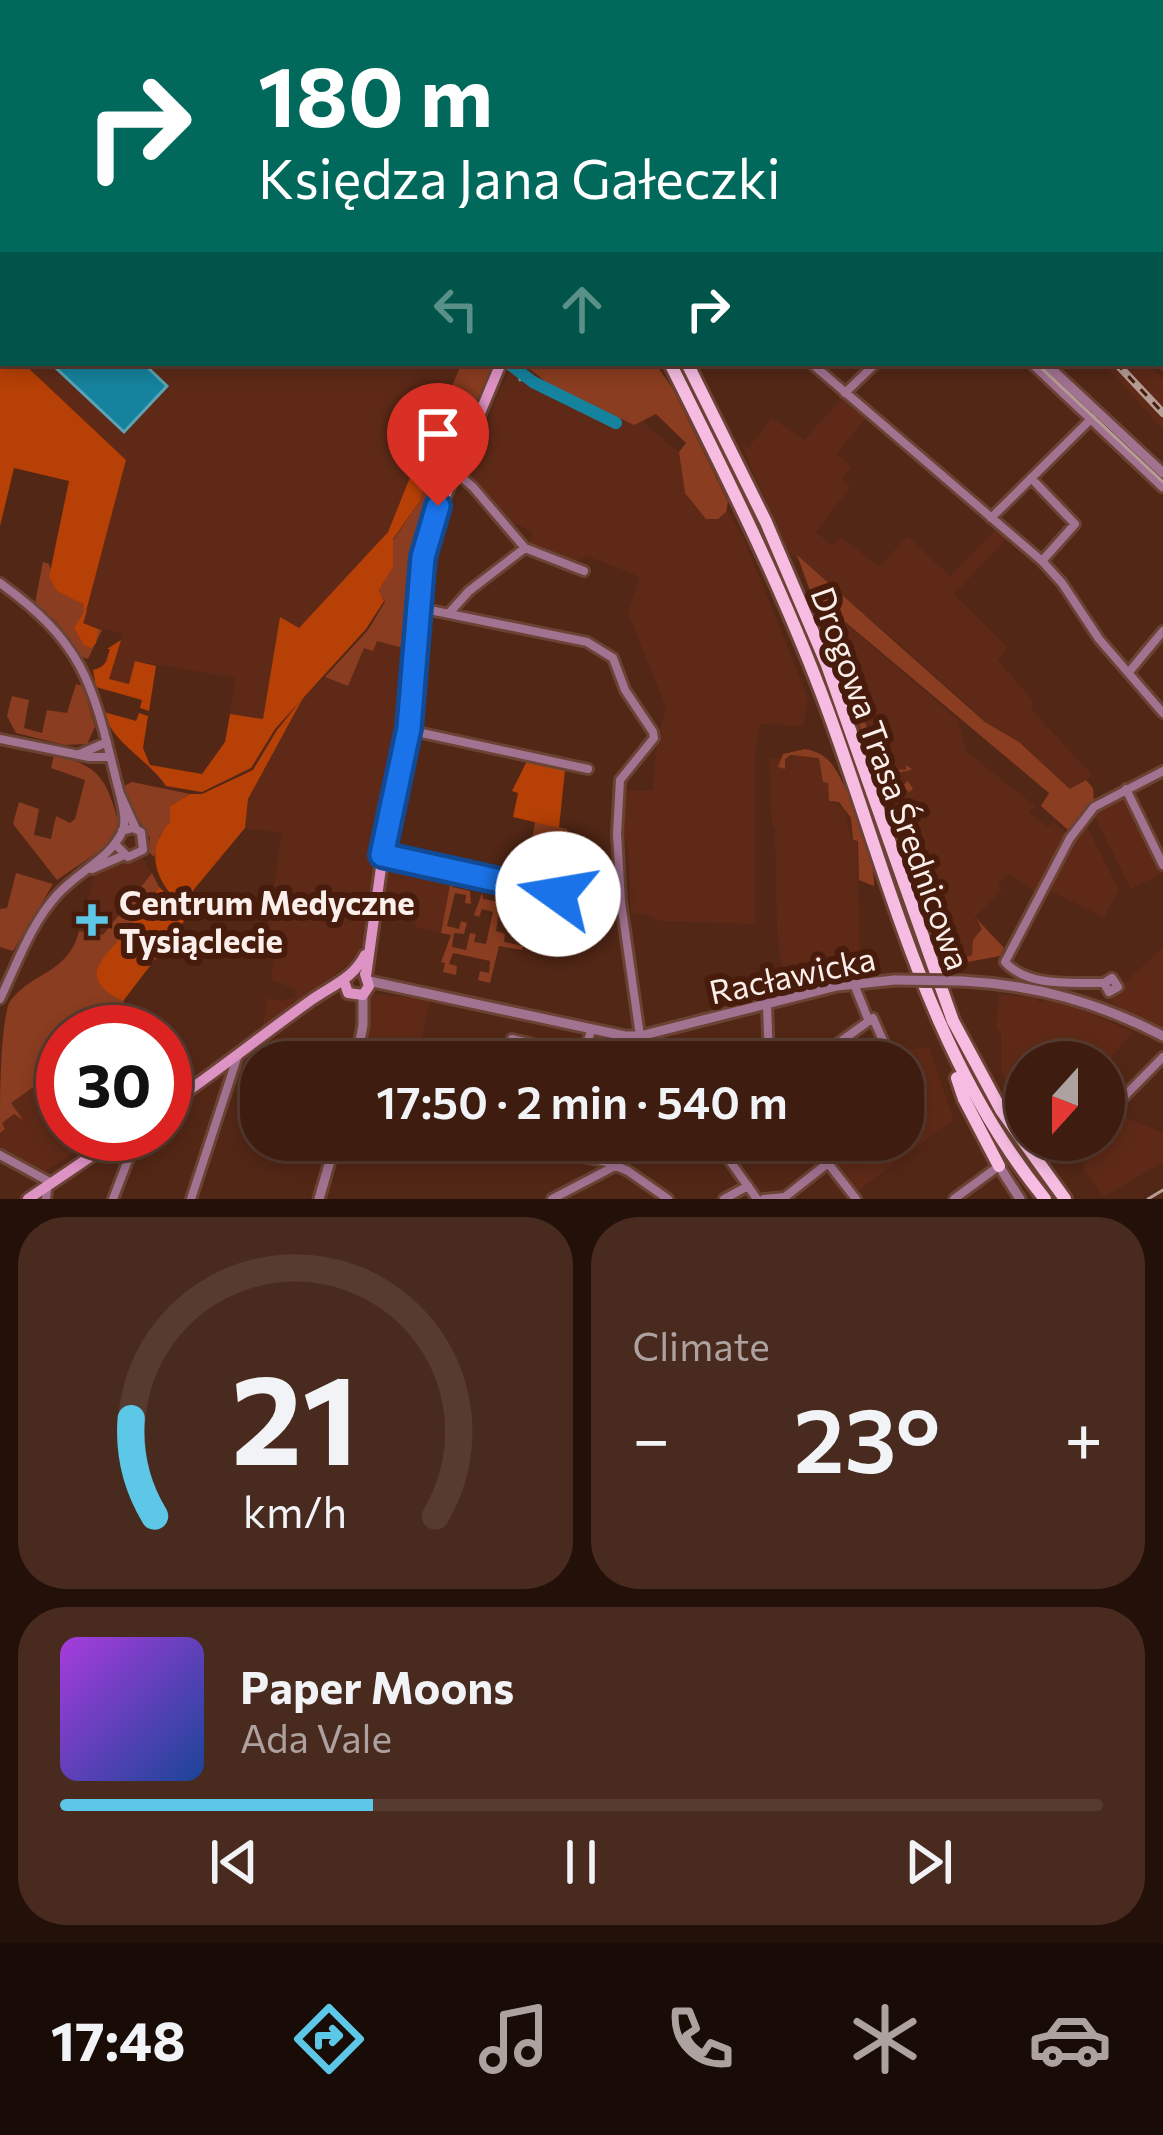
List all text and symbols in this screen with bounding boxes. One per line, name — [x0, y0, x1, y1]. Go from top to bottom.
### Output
text: 180 m — [258, 42, 493, 144]
icon: right — [60, 48, 216, 204]
text: Księdza Jana Gałeczki — [258, 144, 781, 210]
icon: left — [423, 276, 489, 342]
icon: ahead — [549, 276, 615, 342]
icon: right — [675, 276, 741, 342]
pin — [387, 383, 489, 506]
icon: arrive — [405, 401, 471, 467]
street label: Drogowa Trasa Średnicowa — [804, 581, 980, 975]
position arrow — [495, 831, 621, 957]
place label: Centrum Medyczne Tysiąclecie — [119, 881, 415, 960]
marker: Centrum Medyczne Tysiąclecie — [76, 904, 108, 936]
street label: Racławicka — [705, 936, 879, 1012]
speed limit sign: 30 — [36, 1005, 192, 1161]
north arrow — [1005, 1041, 1125, 1161]
map controls — [1005, 1041, 1125, 1161]
text: 17:50 · 2 min · 540 m — [376, 1073, 788, 1128]
text: Climate — [633, 1321, 770, 1369]
text: 21 — [232, 1338, 359, 1491]
text: 23° — [794, 1381, 941, 1492]
text: − — [633, 1396, 670, 1477]
text: + — [1064, 1396, 1103, 1477]
text: km/h — [243, 1484, 347, 1537]
text: Paper Moons — [240, 1658, 514, 1713]
text: Ada Vale — [240, 1713, 392, 1761]
icon: previous — [201, 1829, 267, 1895]
icon: pause — [548, 1829, 614, 1895]
icon: next — [896, 1829, 962, 1895]
icon: directions — [287, 1997, 371, 2081]
icon: music — [472, 1997, 556, 2081]
icon: phone — [658, 1997, 742, 2081]
icon: climate — [843, 1997, 927, 2081]
icon: car — [1028, 1997, 1112, 2081]
text: 17:48 — [51, 2006, 186, 2072]

